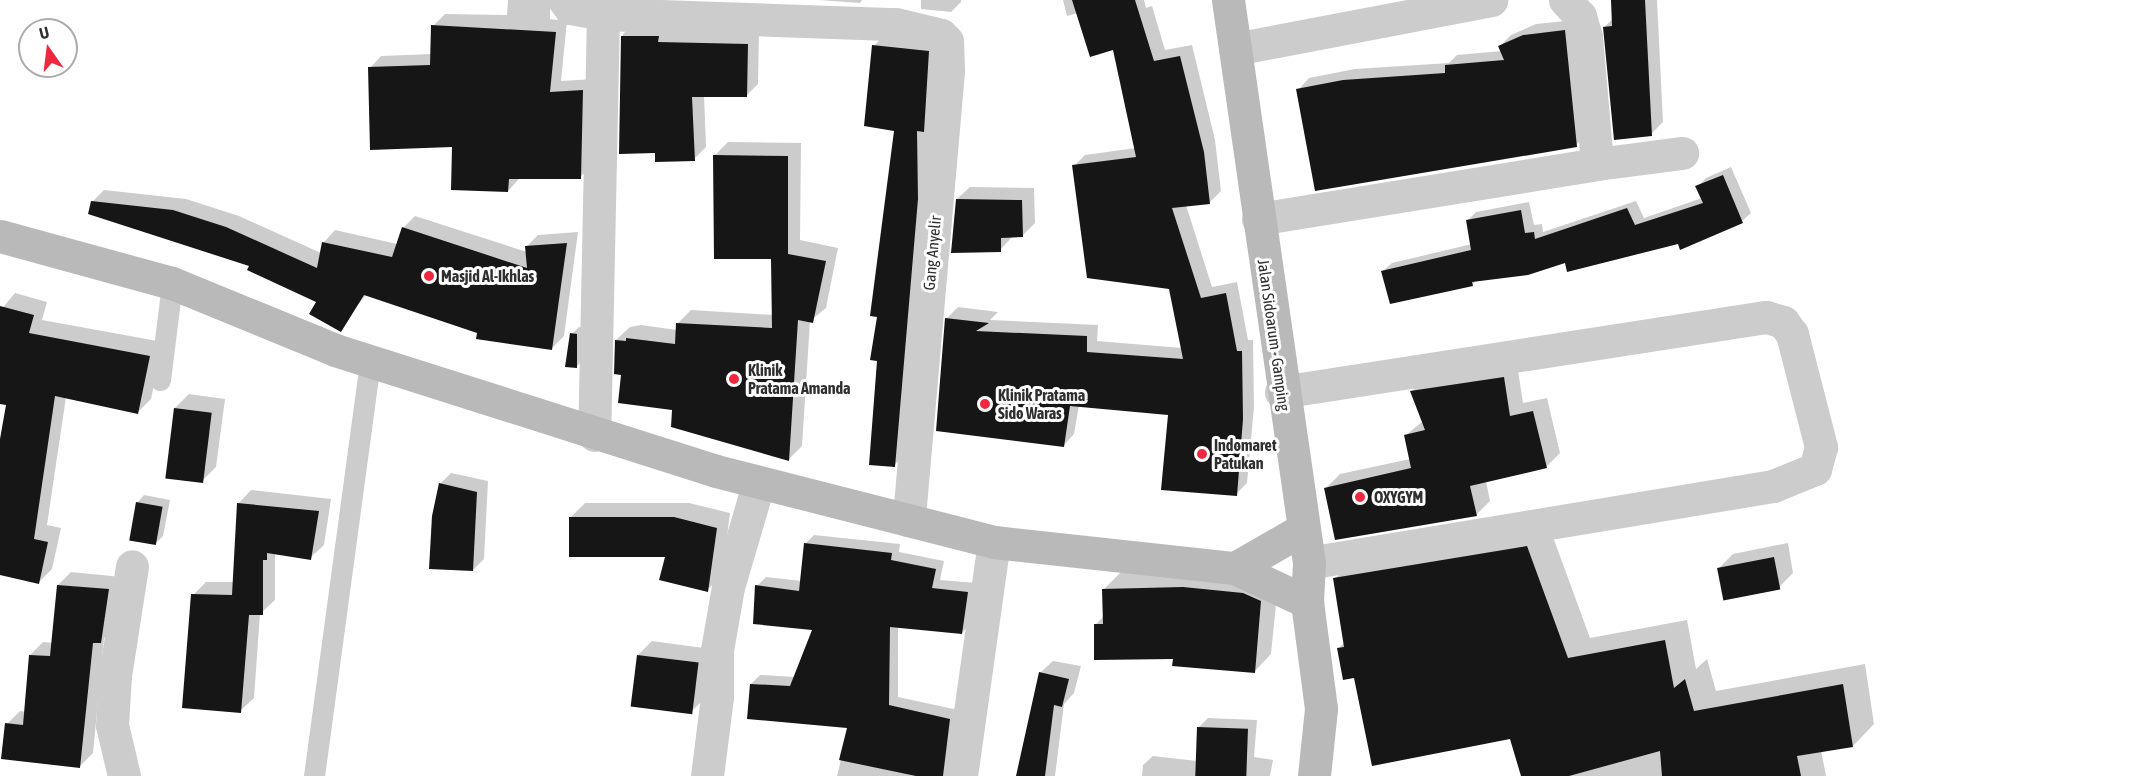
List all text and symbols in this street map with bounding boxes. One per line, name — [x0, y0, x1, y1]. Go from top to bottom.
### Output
north arrow — [18, 18, 78, 78]
text: U — [37, 23, 51, 42]
street label: Gang Anyelir — [919, 215, 945, 291]
street label: Jalan Sidoarum - Gamping — [1254, 258, 1294, 412]
place label: Masjid Al-Ikhlas — [441, 266, 534, 286]
marker: Masjid Al-Ikhlas — [422, 269, 436, 283]
place label: Klinik Pratama Amanda — [748, 360, 850, 398]
marker: Klinik Pratama Amanda — [725, 370, 743, 388]
place label: Klinik Pratama Sido Waras — [998, 385, 1085, 423]
marker: Klinik Pratama Sido Waras — [976, 395, 994, 413]
place label: Indomaret Patukan — [1214, 435, 1276, 473]
marker: Indomaret Patukan — [1195, 447, 1209, 461]
place label: OXYGYM — [1374, 487, 1423, 507]
marker: OXYGYM — [1351, 488, 1369, 506]

